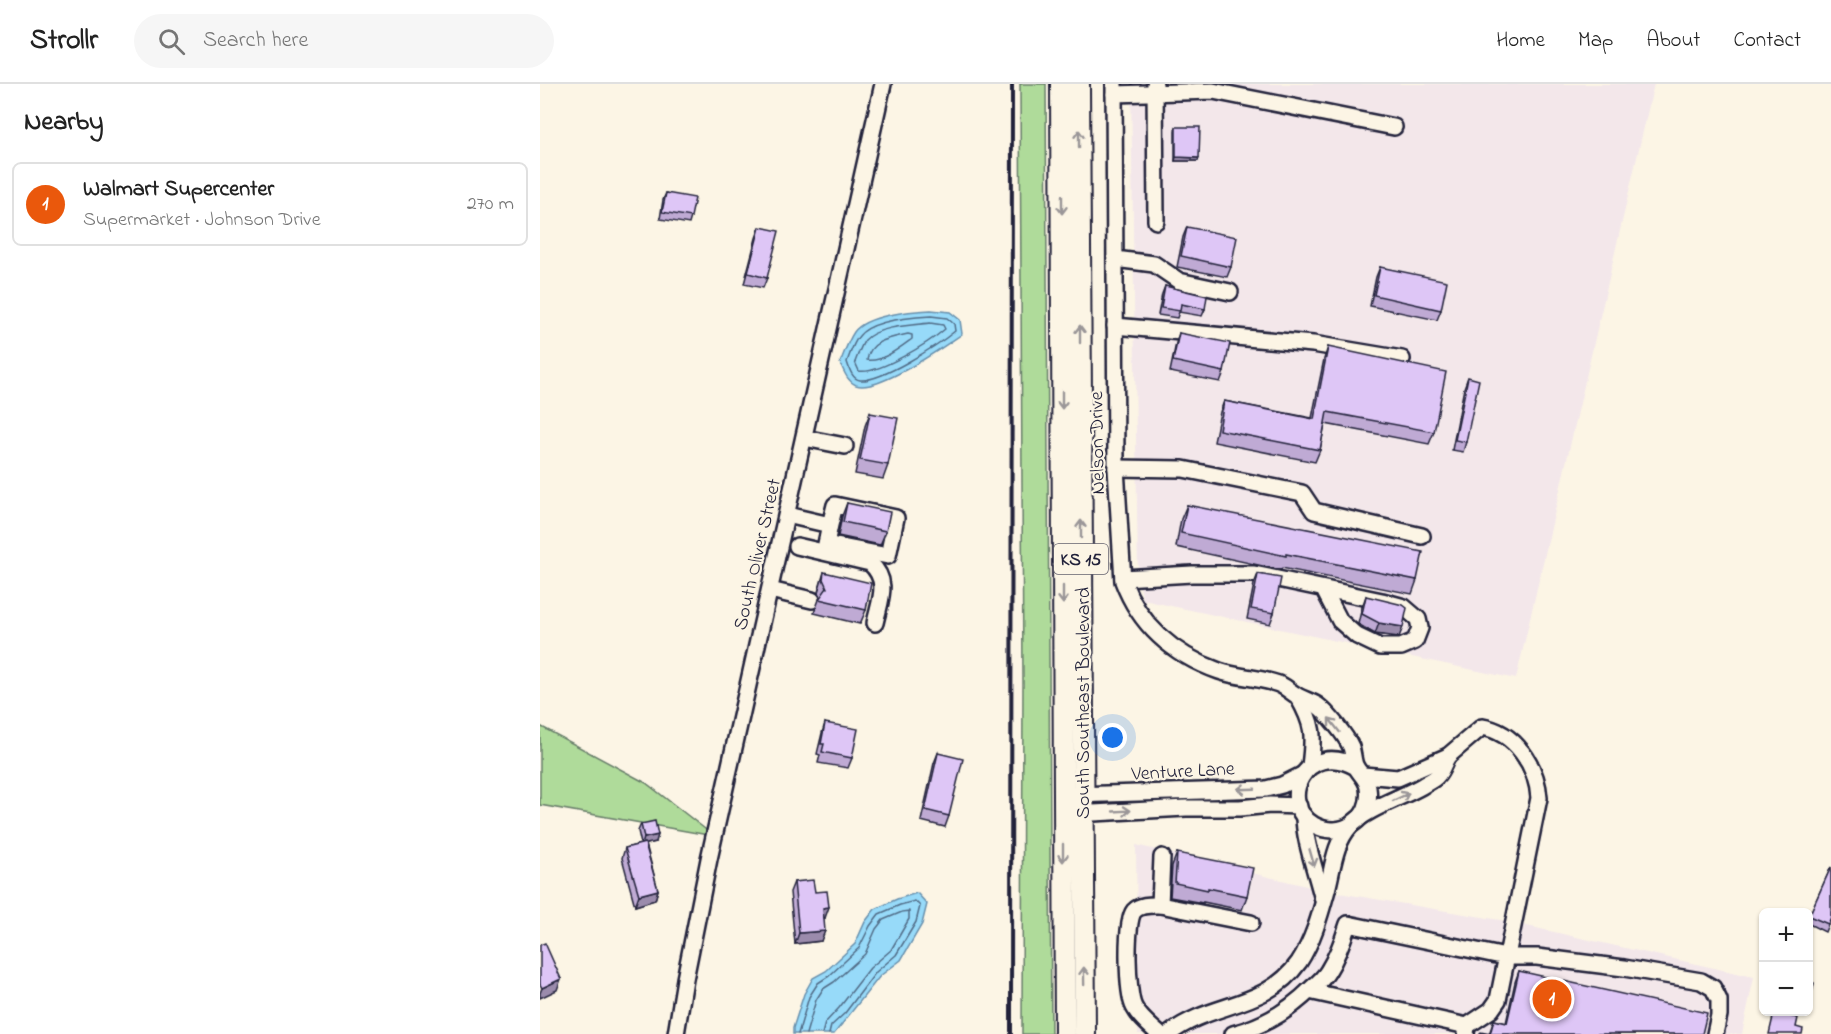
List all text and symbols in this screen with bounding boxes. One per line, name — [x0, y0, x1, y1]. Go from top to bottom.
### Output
search box — [134, 14, 554, 68]
text: Strollr — [30, 21, 98, 62]
icon: search — [155, 25, 188, 58]
text: Search here — [203, 25, 308, 57]
text: Home — [1496, 26, 1545, 56]
text: Map — [1578, 26, 1613, 56]
text: About — [1646, 26, 1700, 56]
text: Contact — [1733, 26, 1801, 56]
text: Nearby — [24, 104, 103, 142]
one-way arrow — [1073, 129, 1085, 149]
text: Walmart Supercenter — [83, 174, 274, 206]
text: 1 — [42, 190, 49, 219]
text: 270 m — [467, 190, 514, 219]
one-way arrow — [1056, 195, 1068, 215]
text: Supermarket · Johnson Drive — [83, 206, 321, 235]
one-way arrow — [1074, 324, 1086, 344]
one-way arrow — [1056, 390, 1068, 410]
street label: Nelson Drive — [1083, 391, 1114, 495]
street label: South Oliver Street — [727, 476, 790, 633]
one-way arrow — [1075, 519, 1087, 539]
road number: KS 15 — [1054, 544, 1108, 574]
one-way arrow — [1057, 585, 1069, 605]
street label: South Southeast Boulevard — [1070, 587, 1099, 819]
one-way arrow — [1328, 717, 1341, 733]
your location — [1098, 723, 1127, 752]
street label: Venture Lane — [1130, 755, 1236, 790]
one-way arrow — [1237, 783, 1257, 794]
one-way arrow — [1392, 790, 1410, 802]
one-way arrow — [1111, 806, 1131, 817]
one-way arrow — [1058, 843, 1069, 863]
one-way arrow — [1307, 848, 1318, 867]
map controls — [1759, 908, 1813, 1016]
button: + — [1759, 908, 1813, 962]
button: − — [1759, 962, 1813, 1016]
one-way arrow — [1078, 966, 1090, 986]
pin: 1 — [1532, 976, 1572, 1022]

